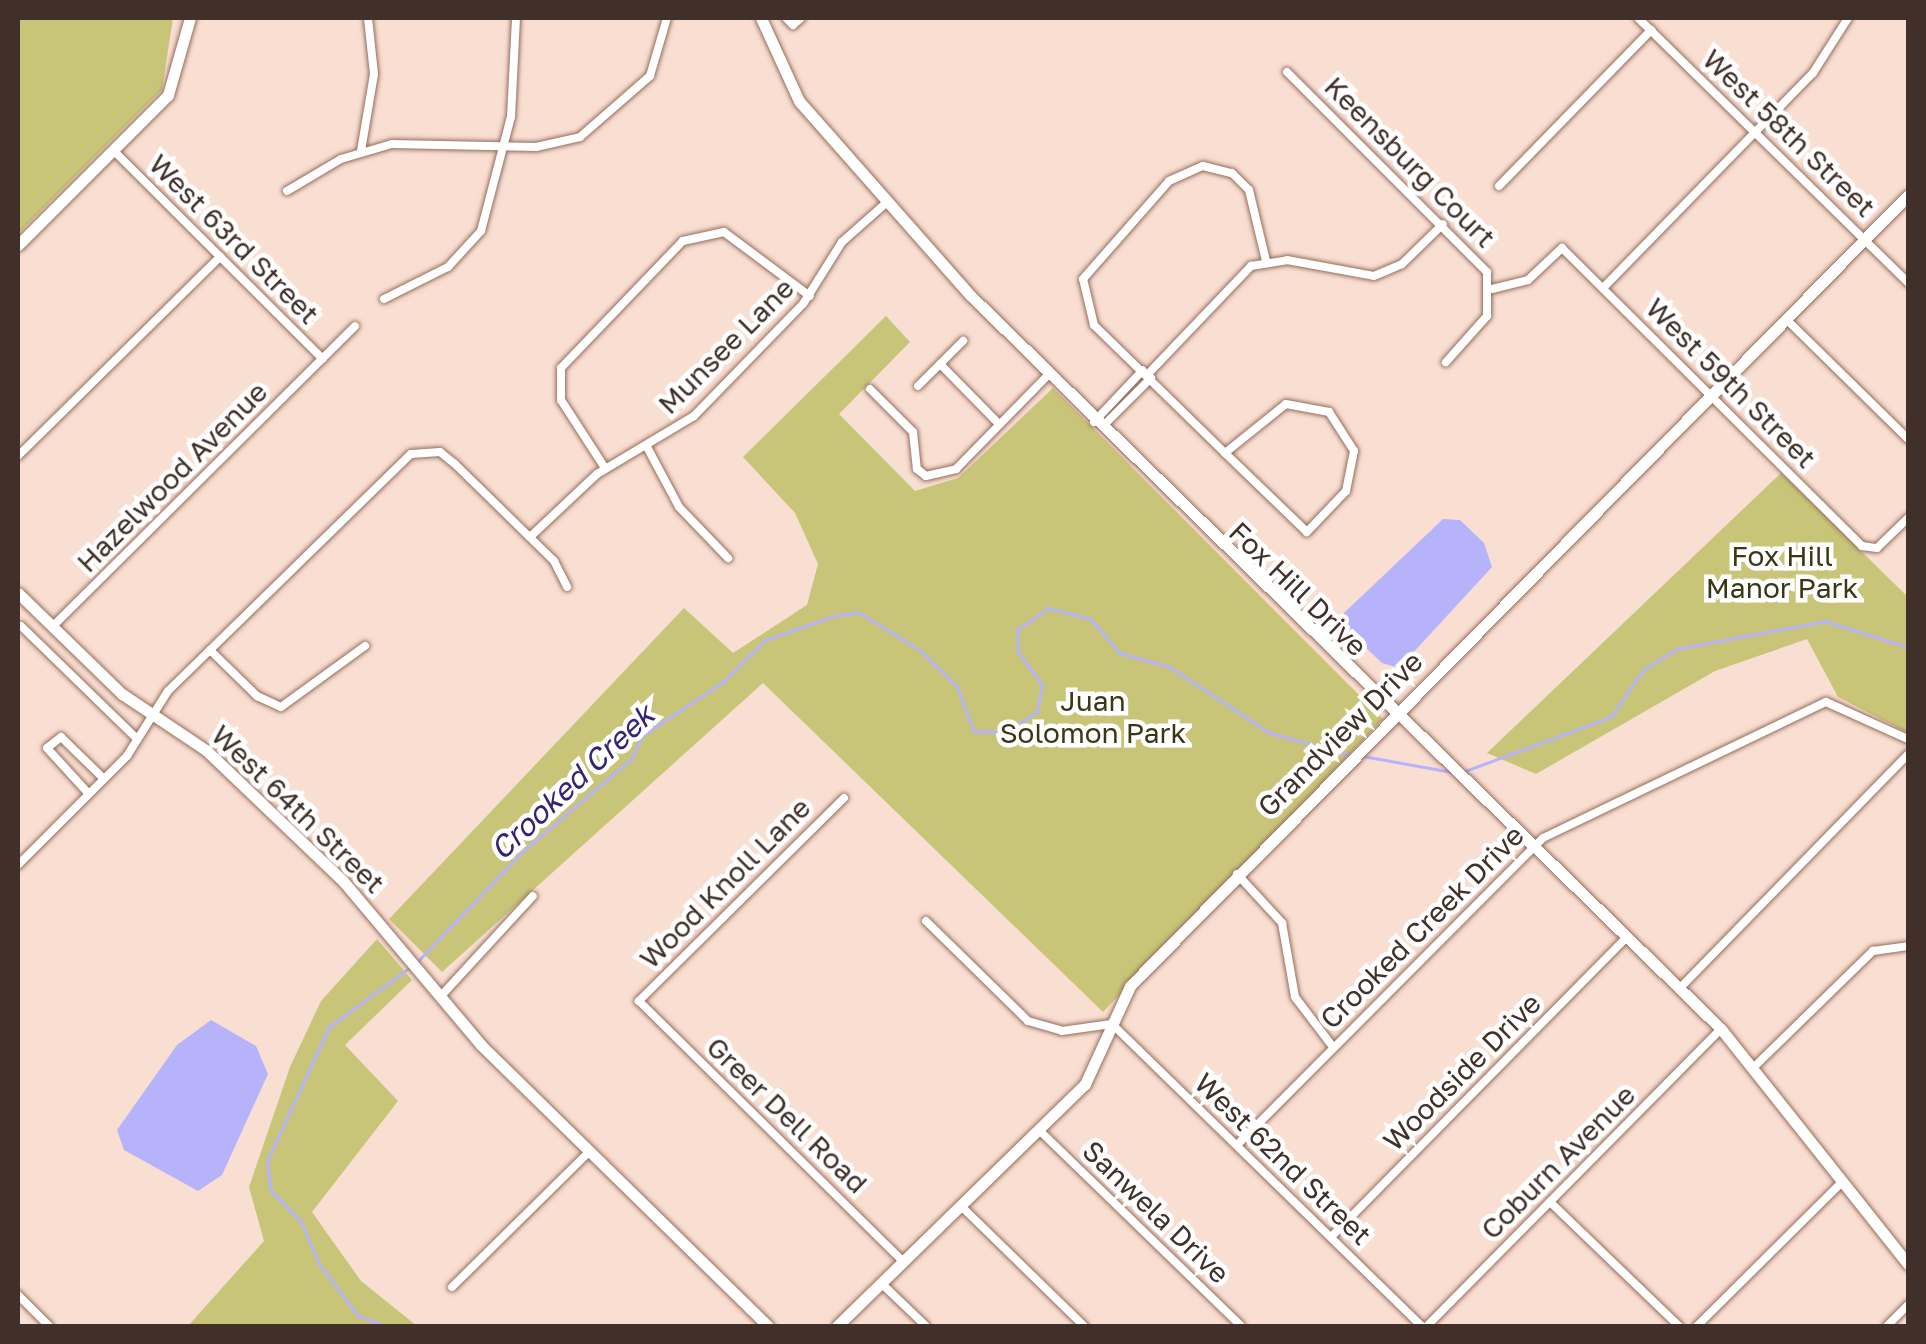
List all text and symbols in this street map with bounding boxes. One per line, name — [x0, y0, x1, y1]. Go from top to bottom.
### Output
street label: West 58th Street — [1696, 42, 1882, 224]
street label: Keensburg Court — [1318, 70, 1502, 254]
street label: West 63rd Street — [142, 147, 326, 331]
street label: Munsee Lane — [651, 271, 801, 421]
street label: West 59th Street — [1639, 291, 1823, 475]
street label: Hazelwood Avenue — [70, 375, 274, 579]
street label: Fox Hill Drive — [1222, 515, 1374, 663]
park label: Fox Hill Manor Park — [1706, 539, 1858, 605]
street label: Grandview Drive — [1251, 645, 1429, 823]
park label: Juan Solomon Park — [1000, 684, 1186, 750]
water label: Crooked Creek — [483, 697, 661, 867]
street label: West 64th Street — [205, 718, 391, 900]
street label: Wood Knoll Lane — [633, 791, 817, 975]
street label: Crooked Creek Drive — [1313, 818, 1531, 1036]
street label: Woodside Drive — [1376, 986, 1548, 1158]
street label: Greer Dell Road — [700, 1030, 874, 1200]
street label: West 62nd Street — [1188, 1066, 1378, 1252]
street label: Coburn Avenue — [1474, 1078, 1642, 1246]
street label: Sanwela Drive — [1076, 1134, 1236, 1290]

